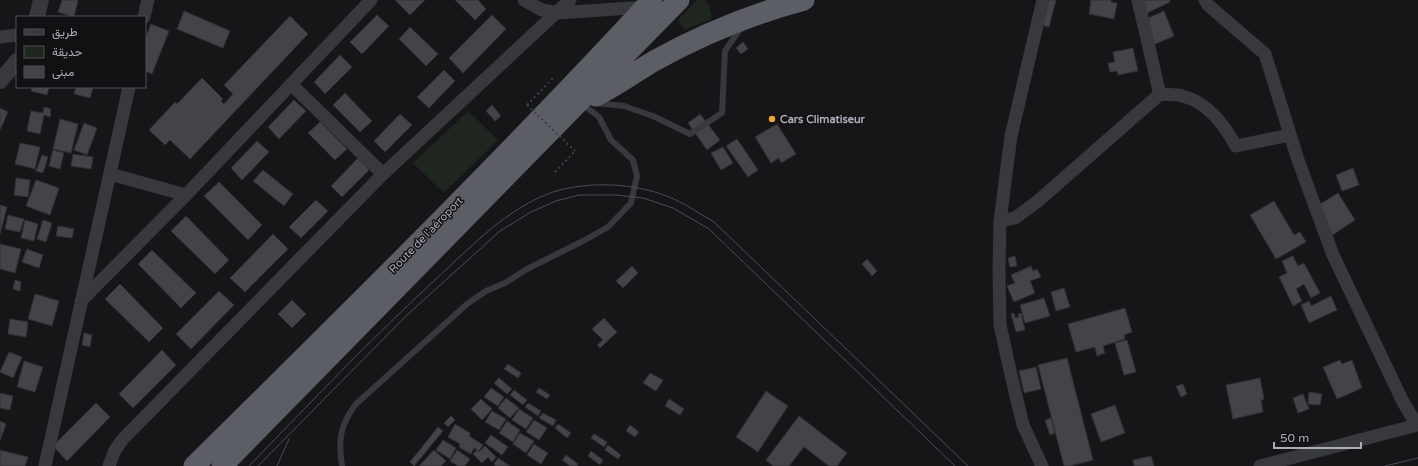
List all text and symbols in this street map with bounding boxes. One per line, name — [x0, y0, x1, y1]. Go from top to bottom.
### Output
legend — [16, 16, 146, 88]
text: طريق — [52, 25, 78, 40]
text: حديقة — [52, 45, 82, 59]
text: مبنى — [52, 65, 74, 80]
place label: Cars Climatiseur — [780, 113, 866, 126]
marker: Cars Climatiseur — [767, 114, 777, 124]
street label: Route de l'aéroport — [386, 194, 466, 276]
scale bar — [1274, 424, 1361, 450]
text: 50 m — [1280, 431, 1309, 445]

